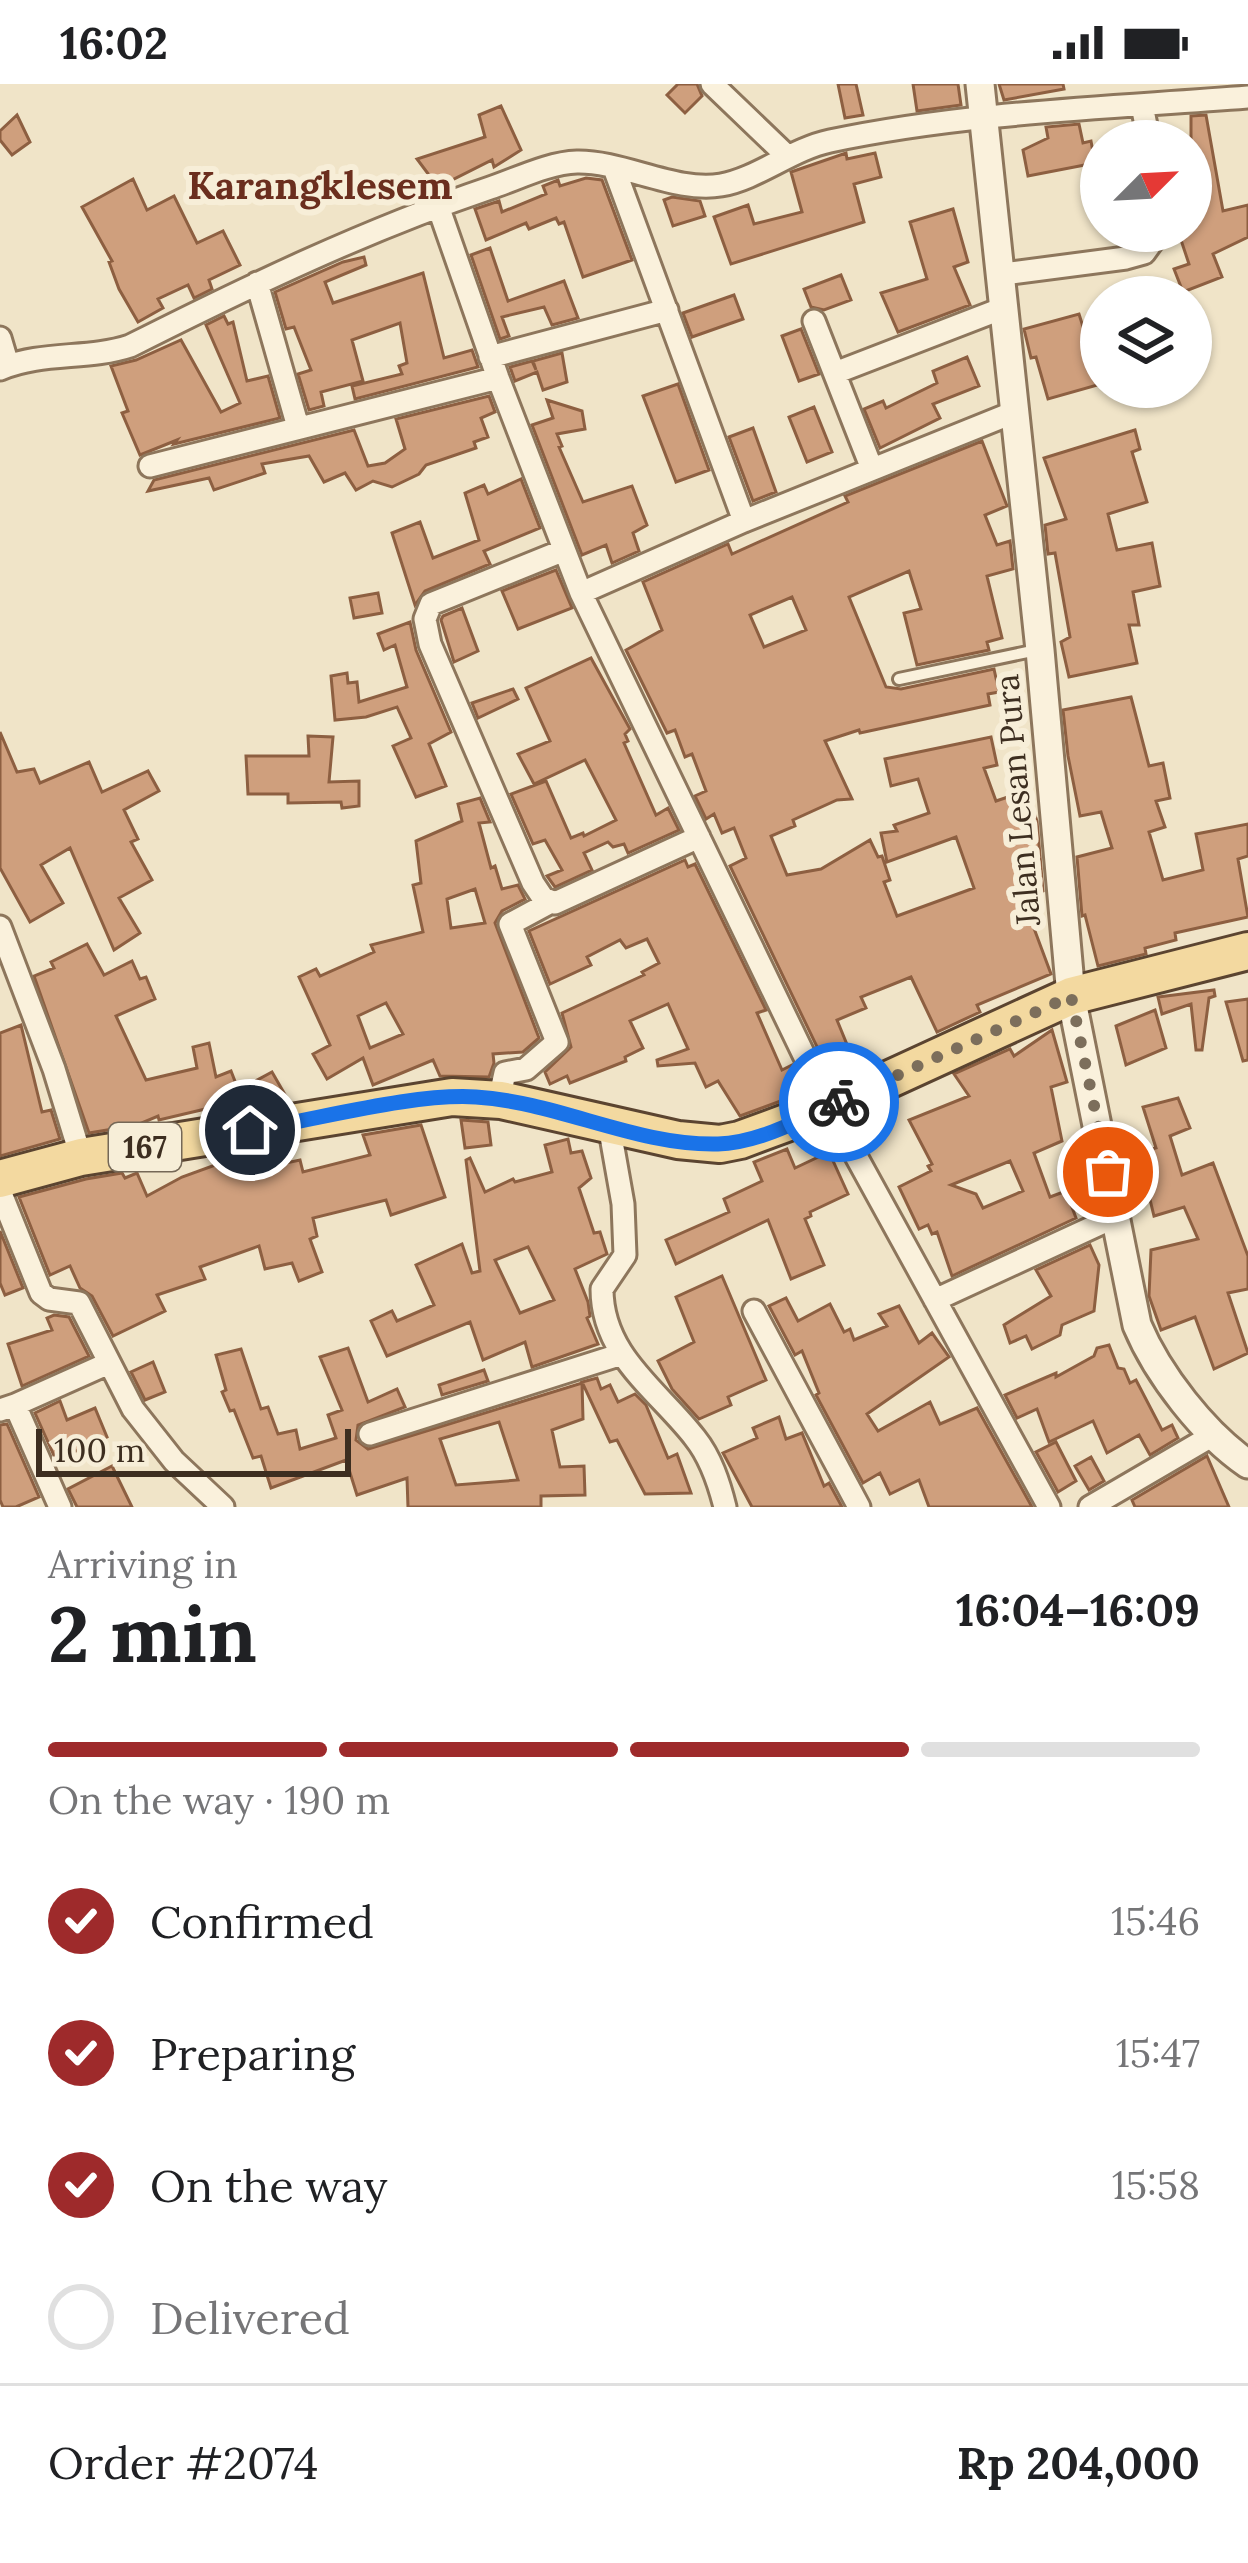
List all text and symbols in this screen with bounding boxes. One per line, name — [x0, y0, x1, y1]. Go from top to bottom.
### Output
text: 16:02 — [60, 14, 168, 71]
north arrow — [1080, 120, 1212, 252]
map controls — [1080, 120, 1212, 408]
district label: Karangklesem — [187, 160, 453, 210]
button: layers — [1080, 276, 1212, 408]
street label: Jalan Lesan Pura — [985, 672, 1049, 929]
courier — [779, 1042, 899, 1162]
icon: bike — [806, 1069, 872, 1135]
pin — [199, 1079, 301, 1181]
icon: home — [217, 1097, 283, 1163]
pin — [1057, 1121, 1159, 1223]
road number: 167 — [109, 1123, 181, 1171]
icon: bag — [1075, 1139, 1141, 1205]
scale bar — [36, 1423, 351, 1476]
text: 100 m — [54, 1429, 145, 1471]
text: Arriving in — [48, 1539, 238, 1589]
text: 16:04–16:09 — [956, 1581, 1200, 1638]
text: 2 min — [48, 1584, 257, 1683]
text: On the way · 190 m — [48, 1775, 390, 1825]
icon: check — [48, 1888, 114, 1954]
text: Confirmed — [150, 1893, 374, 1950]
text: 15:46 — [1111, 1896, 1200, 1946]
icon: check — [48, 2020, 114, 2086]
text: Preparing — [150, 2025, 355, 2082]
text: 15:47 — [1116, 2028, 1200, 2078]
icon: check — [48, 2152, 114, 2218]
text: On the way — [150, 2157, 388, 2214]
text: 15:58 — [1112, 2160, 1200, 2210]
text: Delivered — [150, 2289, 350, 2346]
text: Order #2074 — [48, 2434, 319, 2491]
text: Rp 204,000 — [957, 2434, 1200, 2491]

